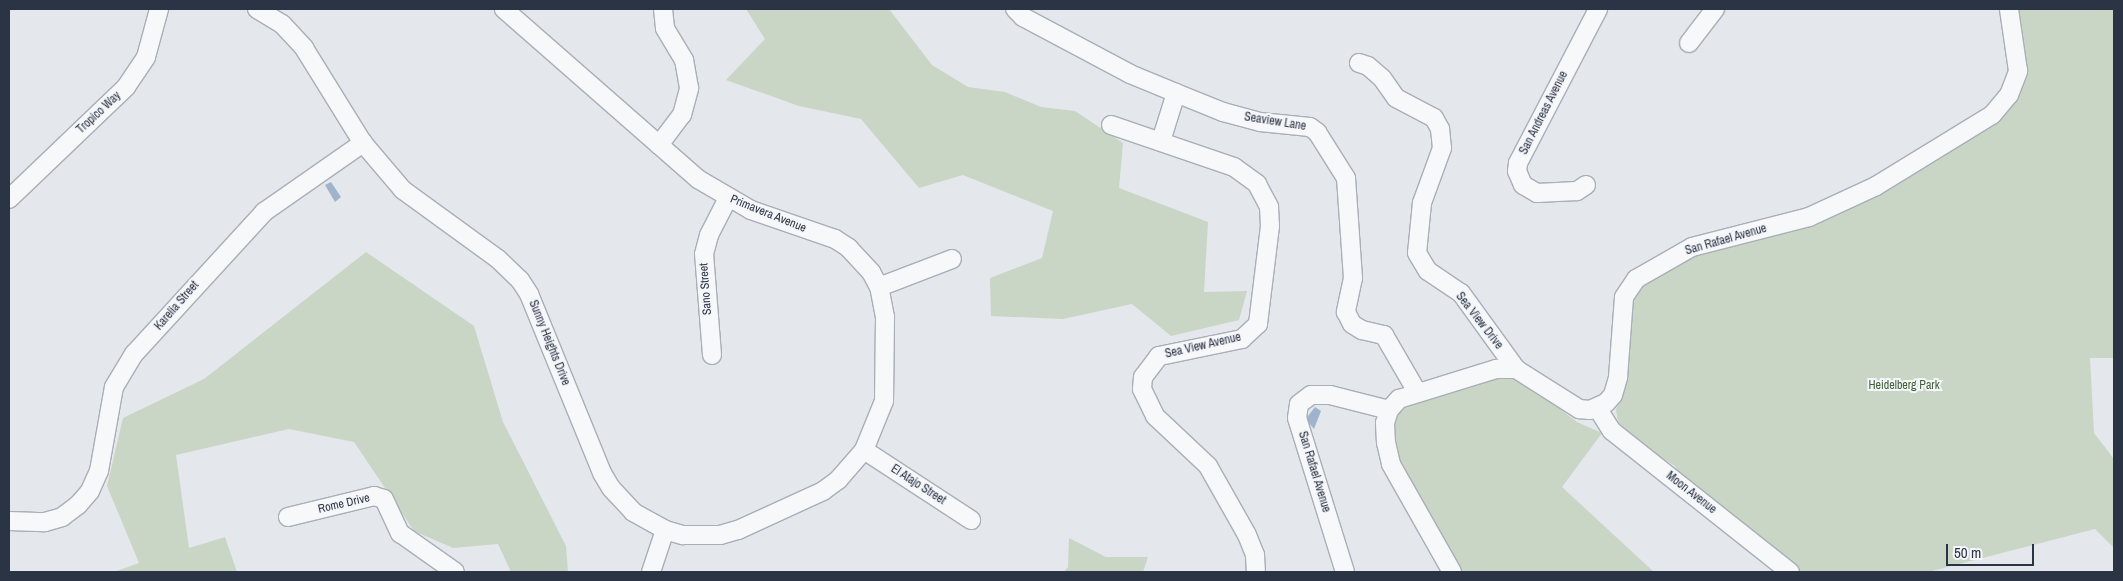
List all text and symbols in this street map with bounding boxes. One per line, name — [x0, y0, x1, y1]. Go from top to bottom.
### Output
street label: San Andreas Avenue — [1517, 68, 1571, 158]
street label: Tropico Way — [74, 89, 124, 137]
street label: Seaview Lane — [1243, 110, 1307, 134]
street label: Primavera Avenue — [728, 192, 808, 236]
street label: San Rafael Avenue — [1683, 221, 1769, 259]
street label: Sano Street — [697, 263, 715, 315]
street label: Karelia Street — [152, 279, 202, 333]
street label: Sea View Drive — [1452, 290, 1506, 352]
street label: Sunny Heights Drive — [525, 298, 573, 388]
street label: Sea View Avenue — [1163, 330, 1243, 362]
park label: Heidelberg Park — [1868, 379, 1940, 393]
street label: San Rafael Avenue — [1295, 429, 1333, 515]
street label: El Atajo Street — [888, 462, 948, 508]
street label: Moon Avenue — [1663, 469, 1719, 517]
street label: Rome Drive — [317, 491, 371, 517]
scale bar — [1948, 534, 2036, 566]
text: 50 m — [1954, 542, 1981, 563]

